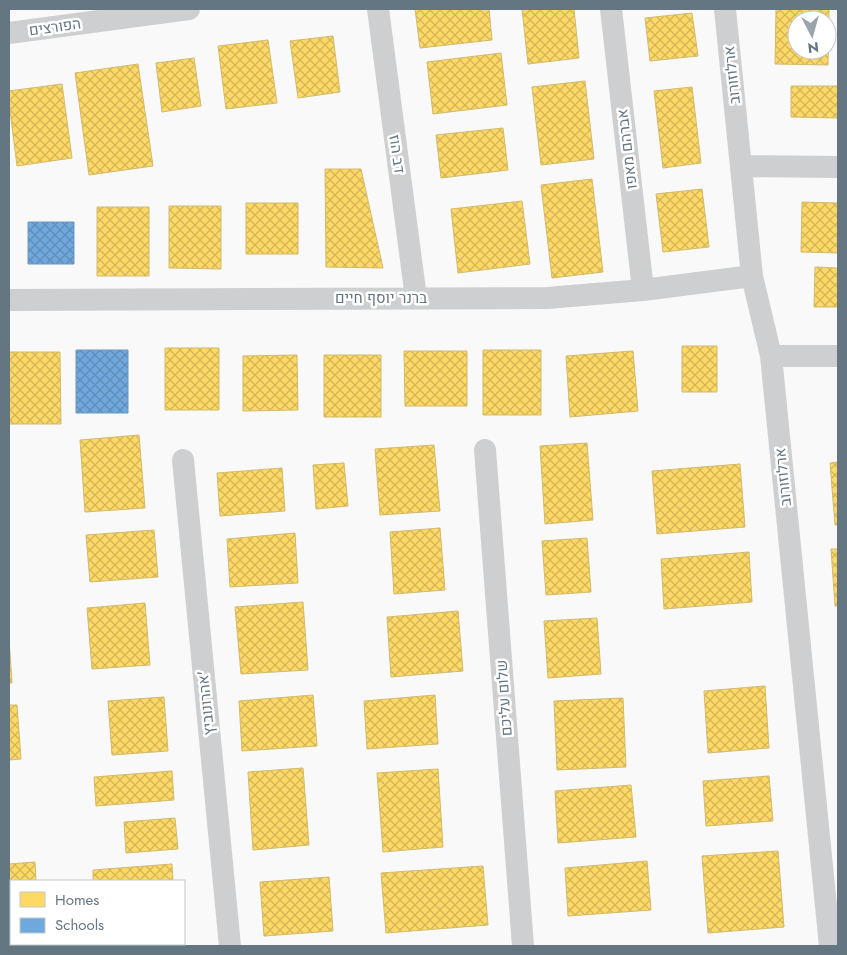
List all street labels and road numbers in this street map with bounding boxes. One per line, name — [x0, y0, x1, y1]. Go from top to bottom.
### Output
street label: הפורצים — [28, 12, 82, 42]
street label: ארלוזורוב — [718, 45, 746, 105]
street label: אברהם מאפו — [611, 108, 643, 190]
street label: דב הוז — [383, 133, 411, 175]
street label: ברנר יוסף חיים — [335, 287, 427, 309]
street label: ארלוזורוב — [769, 447, 797, 507]
street label: שלום עליכם — [490, 659, 518, 737]
street label: אהרונוביץ' — [192, 670, 220, 736]

